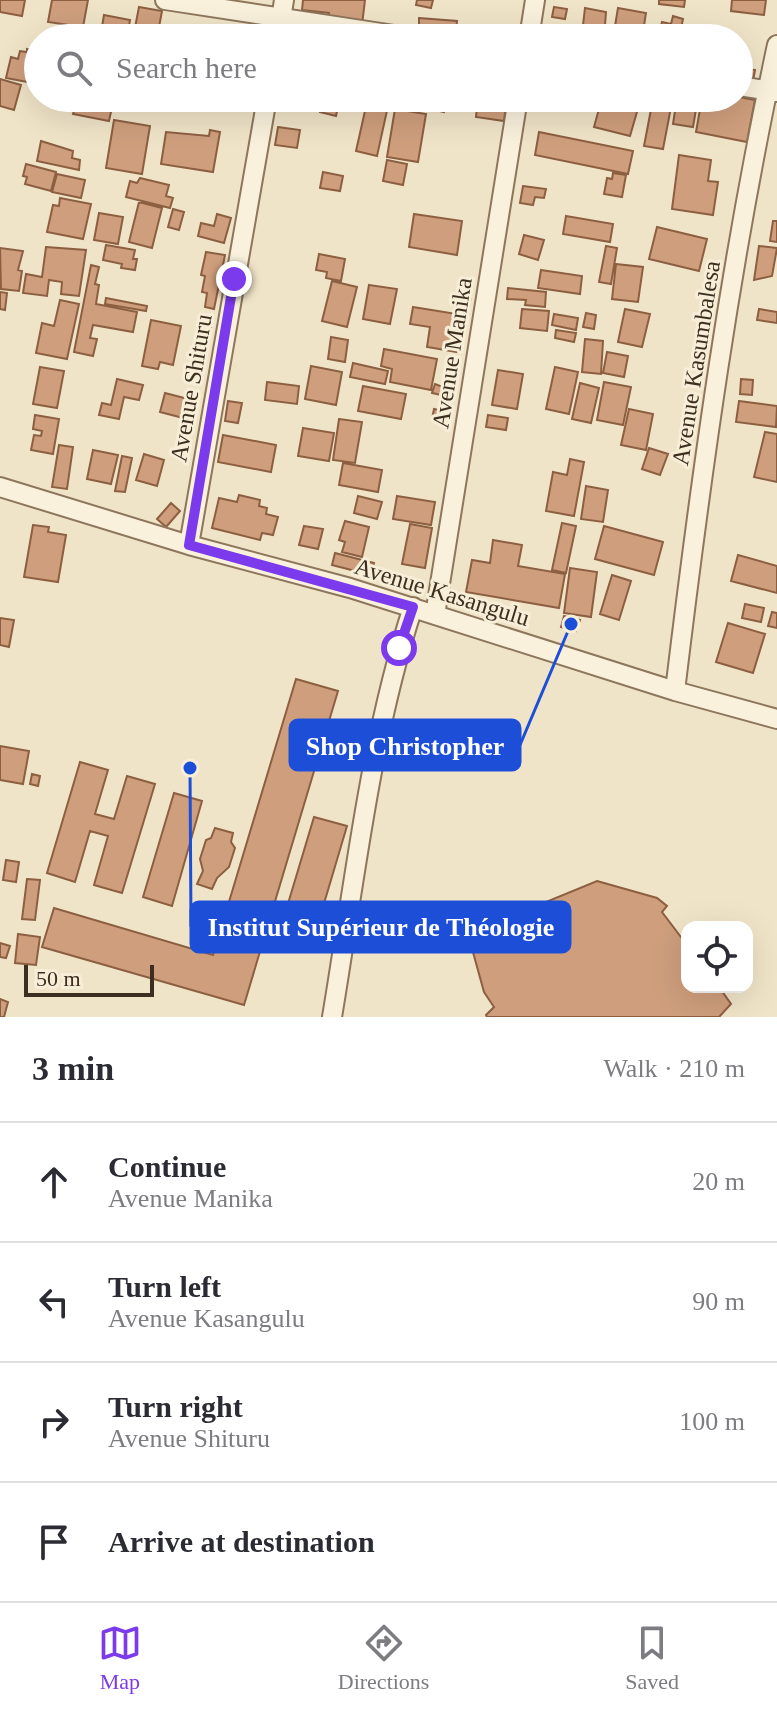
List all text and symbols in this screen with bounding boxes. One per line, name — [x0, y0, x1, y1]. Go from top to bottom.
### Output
search box — [24, 24, 753, 112]
icon: search — [52, 46, 96, 90]
text: Search here — [116, 51, 257, 84]
street label: Avenue Kasumbalesa — [667, 258, 725, 467]
route end — [216, 261, 252, 297]
street label: Avenue Manika — [427, 275, 477, 430]
street label: Avenue Shituru — [165, 312, 217, 464]
street label: Avenue Kasangulu — [351, 553, 533, 631]
route start — [381, 630, 417, 666]
callout: Shop Christopher — [290, 720, 520, 770]
text: Shop Christopher — [306, 732, 504, 761]
callout: Institut Supérieur de Théologie — [191, 902, 570, 952]
text: Institut Supérieur de Théologie — [208, 913, 554, 942]
map controls — [681, 921, 753, 993]
button: locate — [681, 921, 753, 993]
scale bar — [24, 961, 154, 997]
text: 50 m — [36, 966, 81, 991]
text: 3 min — [32, 1050, 114, 1087]
text: Walk · 210 m — [603, 1054, 745, 1083]
text: Continue — [108, 1150, 226, 1183]
icon: ahead — [32, 1160, 76, 1204]
text: 20 m — [692, 1167, 745, 1196]
text: Avenue Manika — [108, 1184, 273, 1213]
text: Turn left — [108, 1270, 221, 1303]
icon: left — [32, 1280, 76, 1324]
text: 90 m — [692, 1287, 745, 1316]
text: Avenue Kasangulu — [108, 1304, 305, 1333]
text: Turn right — [108, 1390, 243, 1423]
icon: right — [32, 1400, 76, 1444]
text: 100 m — [679, 1407, 745, 1436]
text: Avenue Shituru — [108, 1424, 270, 1453]
icon: arrive — [32, 1520, 76, 1564]
text: Arrive at destination — [108, 1525, 375, 1558]
tab: Map — [98, 1621, 142, 1695]
tab: Directions — [338, 1621, 429, 1695]
tab: Saved — [625, 1621, 679, 1695]

